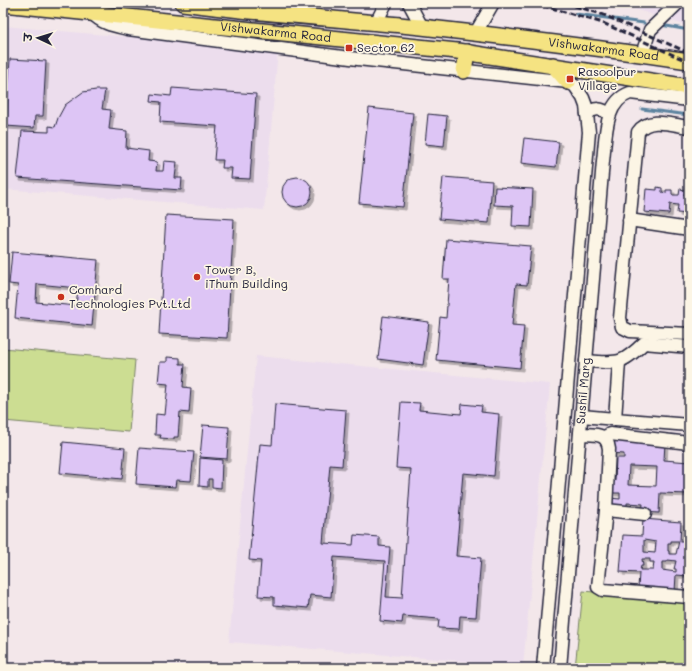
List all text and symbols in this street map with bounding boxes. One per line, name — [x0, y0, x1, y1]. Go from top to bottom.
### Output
north arrow — [18, 18, 58, 58]
street label: Vishwakarma Road — [219, 18, 332, 45]
text: उ — [20, 31, 35, 42]
street label: Vishwakarma Road — [547, 33, 660, 64]
place label: Sector 62 — [357, 39, 414, 55]
marker: Sector 62 — [344, 43, 354, 53]
place label: Rasoolpur Village — [578, 63, 636, 93]
marker: Rasoolpur Village — [565, 74, 575, 84]
place label: Tower B, iThum Building — [205, 261, 288, 291]
marker: Tower B, iThum Building — [192, 272, 202, 282]
place label: Comhard Technologies Pvt.Ltd — [69, 281, 191, 311]
marker: Comhard Technologies Pvt.Ltd — [56, 292, 66, 302]
street label: Sushil Marg — [572, 357, 593, 425]

